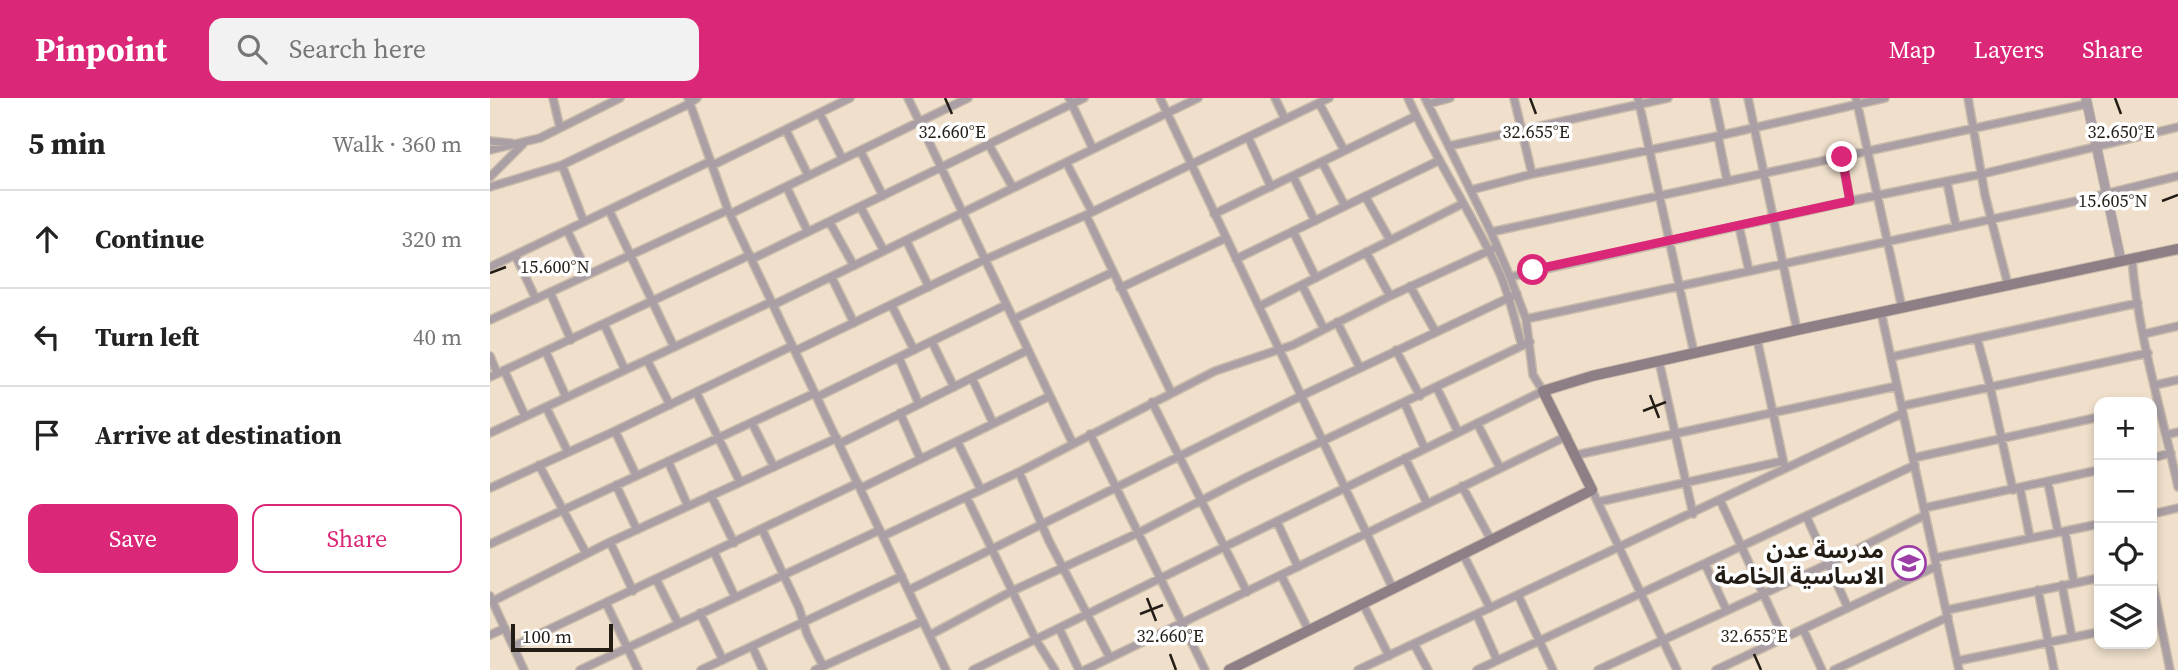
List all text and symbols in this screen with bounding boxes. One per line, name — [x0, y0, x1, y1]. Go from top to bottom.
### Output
search box — [209, 18, 699, 81]
text: Pinpoint — [35, 27, 167, 72]
icon: search — [233, 30, 271, 68]
text: Search here — [289, 31, 426, 67]
text: Map — [1889, 33, 1936, 66]
text: Layers — [1974, 33, 2044, 66]
text: Share — [2082, 33, 2143, 66]
text: 32.660°E — [918, 119, 986, 144]
text: 32.655°E — [1502, 119, 1570, 144]
text: 32.650°E — [2087, 119, 2155, 144]
text: 5 min — [28, 123, 106, 164]
text: Walk · 360 m — [332, 128, 462, 160]
route end — [1826, 141, 1857, 172]
text: 15.605°N — [2078, 188, 2148, 213]
icon: ahead — [28, 220, 66, 258]
text: Continue — [95, 221, 204, 257]
text: 320 m — [401, 223, 462, 255]
text: 15.600°N — [520, 254, 590, 279]
route start — [1517, 254, 1548, 285]
icon: left — [28, 318, 66, 356]
text: Turn left — [95, 319, 199, 355]
text: 40 m — [413, 321, 462, 353]
map controls — [2094, 397, 2157, 649]
button: + — [2094, 397, 2157, 460]
icon: arrive — [28, 416, 66, 454]
text: Arrive at destination — [95, 417, 342, 453]
button: − — [2094, 460, 2157, 523]
button: Save — [28, 504, 238, 573]
button: Share — [252, 504, 462, 573]
button: locate — [2094, 523, 2157, 586]
place label: مدرسة عدن الاساسية الخاصة — [1714, 534, 1884, 592]
school or university icon: مدرسة عدن الاساسية الخاصة — [1890, 544, 1928, 582]
button: layers — [2094, 586, 2157, 649]
scale bar — [511, 621, 612, 653]
text: 100 m — [522, 623, 572, 649]
text: 32.660°E — [1136, 623, 1204, 648]
text: 32.655°E — [1720, 623, 1788, 648]

